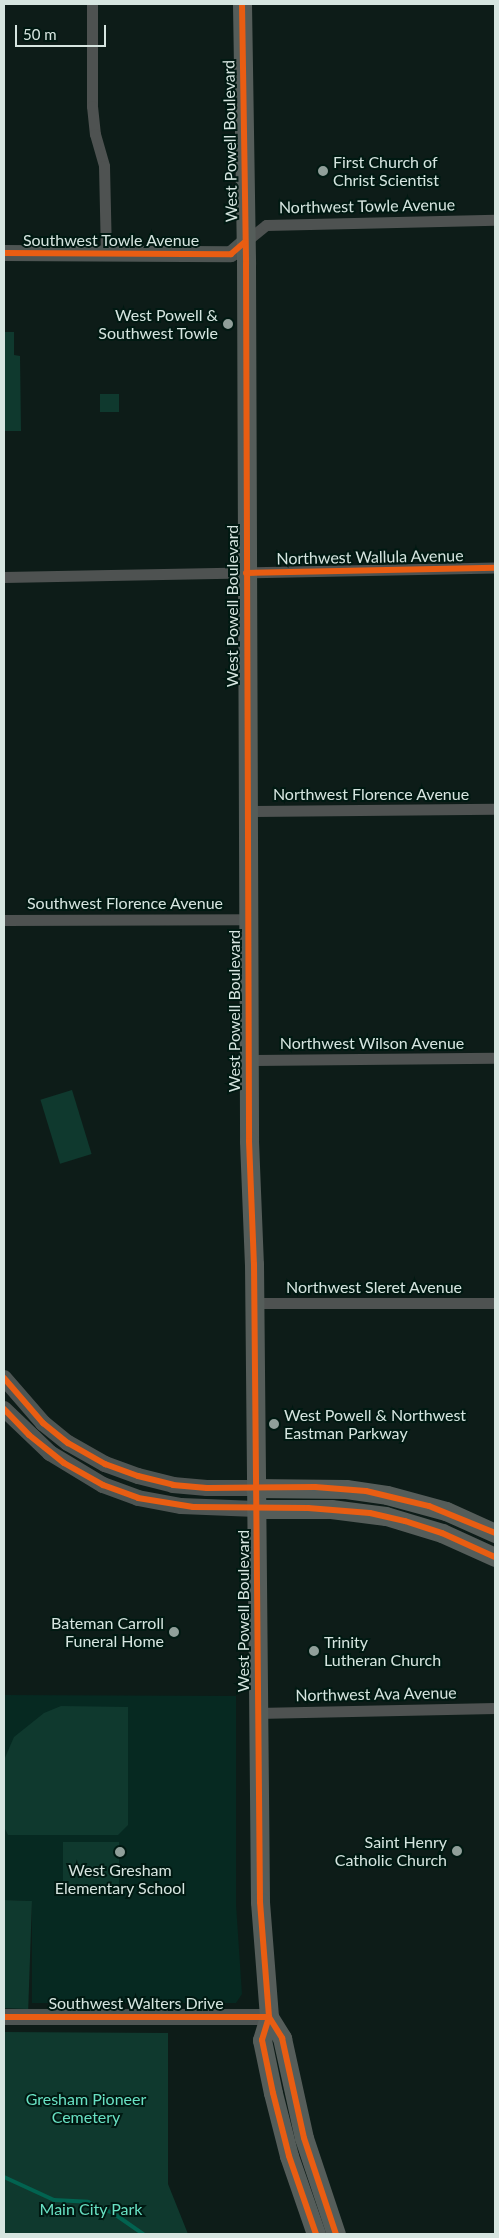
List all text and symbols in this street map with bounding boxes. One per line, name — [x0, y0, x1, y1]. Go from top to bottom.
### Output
scale bar — [18, 15, 109, 47]
text: 50 m — [23, 25, 57, 43]
street label: West Powell Boulevard — [219, 60, 241, 222]
place label: First Church of Christ Scientist — [333, 152, 439, 190]
marker: First Church of Christ Scientist — [317, 165, 329, 177]
street label: Northwest Towle Avenue — [278, 195, 456, 217]
street label: Southwest Towle Avenue — [22, 230, 200, 250]
place label: West Powell & Southwest Towle — [98, 305, 218, 343]
marker: West Powell & Southwest Towle — [222, 318, 234, 330]
street label: West Powell Boulevard — [222, 525, 242, 687]
street label: Northwest Wallula Avenue — [276, 546, 464, 568]
street label: Northwest Florence Avenue — [273, 784, 469, 804]
street label: Southwest Florence Avenue — [27, 893, 223, 913]
street label: West Powell Boulevard — [224, 930, 244, 1092]
street label: Northwest Wilson Avenue — [279, 1033, 465, 1053]
street label: Northwest Sleret Avenue — [286, 1277, 462, 1297]
place label: West Powell & Northwest Eastman Parkway — [284, 1405, 466, 1443]
marker: West Powell & Northwest Eastman Parkway — [268, 1418, 280, 1430]
street label: West Powell Boulevard — [233, 1530, 253, 1692]
place label: Bateman Carroll Funeral Home — [51, 1613, 164, 1651]
marker: Bateman Carroll Funeral Home — [168, 1626, 180, 1638]
place label: Trinity Lutheran Church — [324, 1632, 441, 1670]
marker: Trinity Lutheran Church — [308, 1645, 320, 1657]
street label: Northwest Ava Avenue — [295, 1683, 457, 1705]
place label: Saint Henry Catholic Church — [335, 1832, 447, 1870]
marker: Saint Henry Catholic Church — [451, 1845, 463, 1857]
marker: West Gresham Elementary School — [114, 1846, 126, 1858]
place label: West Gresham Elementary School — [55, 1860, 185, 1898]
street label: Southwest Walters Drive — [48, 1993, 224, 2013]
park label: Gresham Pioneer Cemetery — [26, 2089, 146, 2127]
park label: Main City Park — [39, 2199, 143, 2219]

